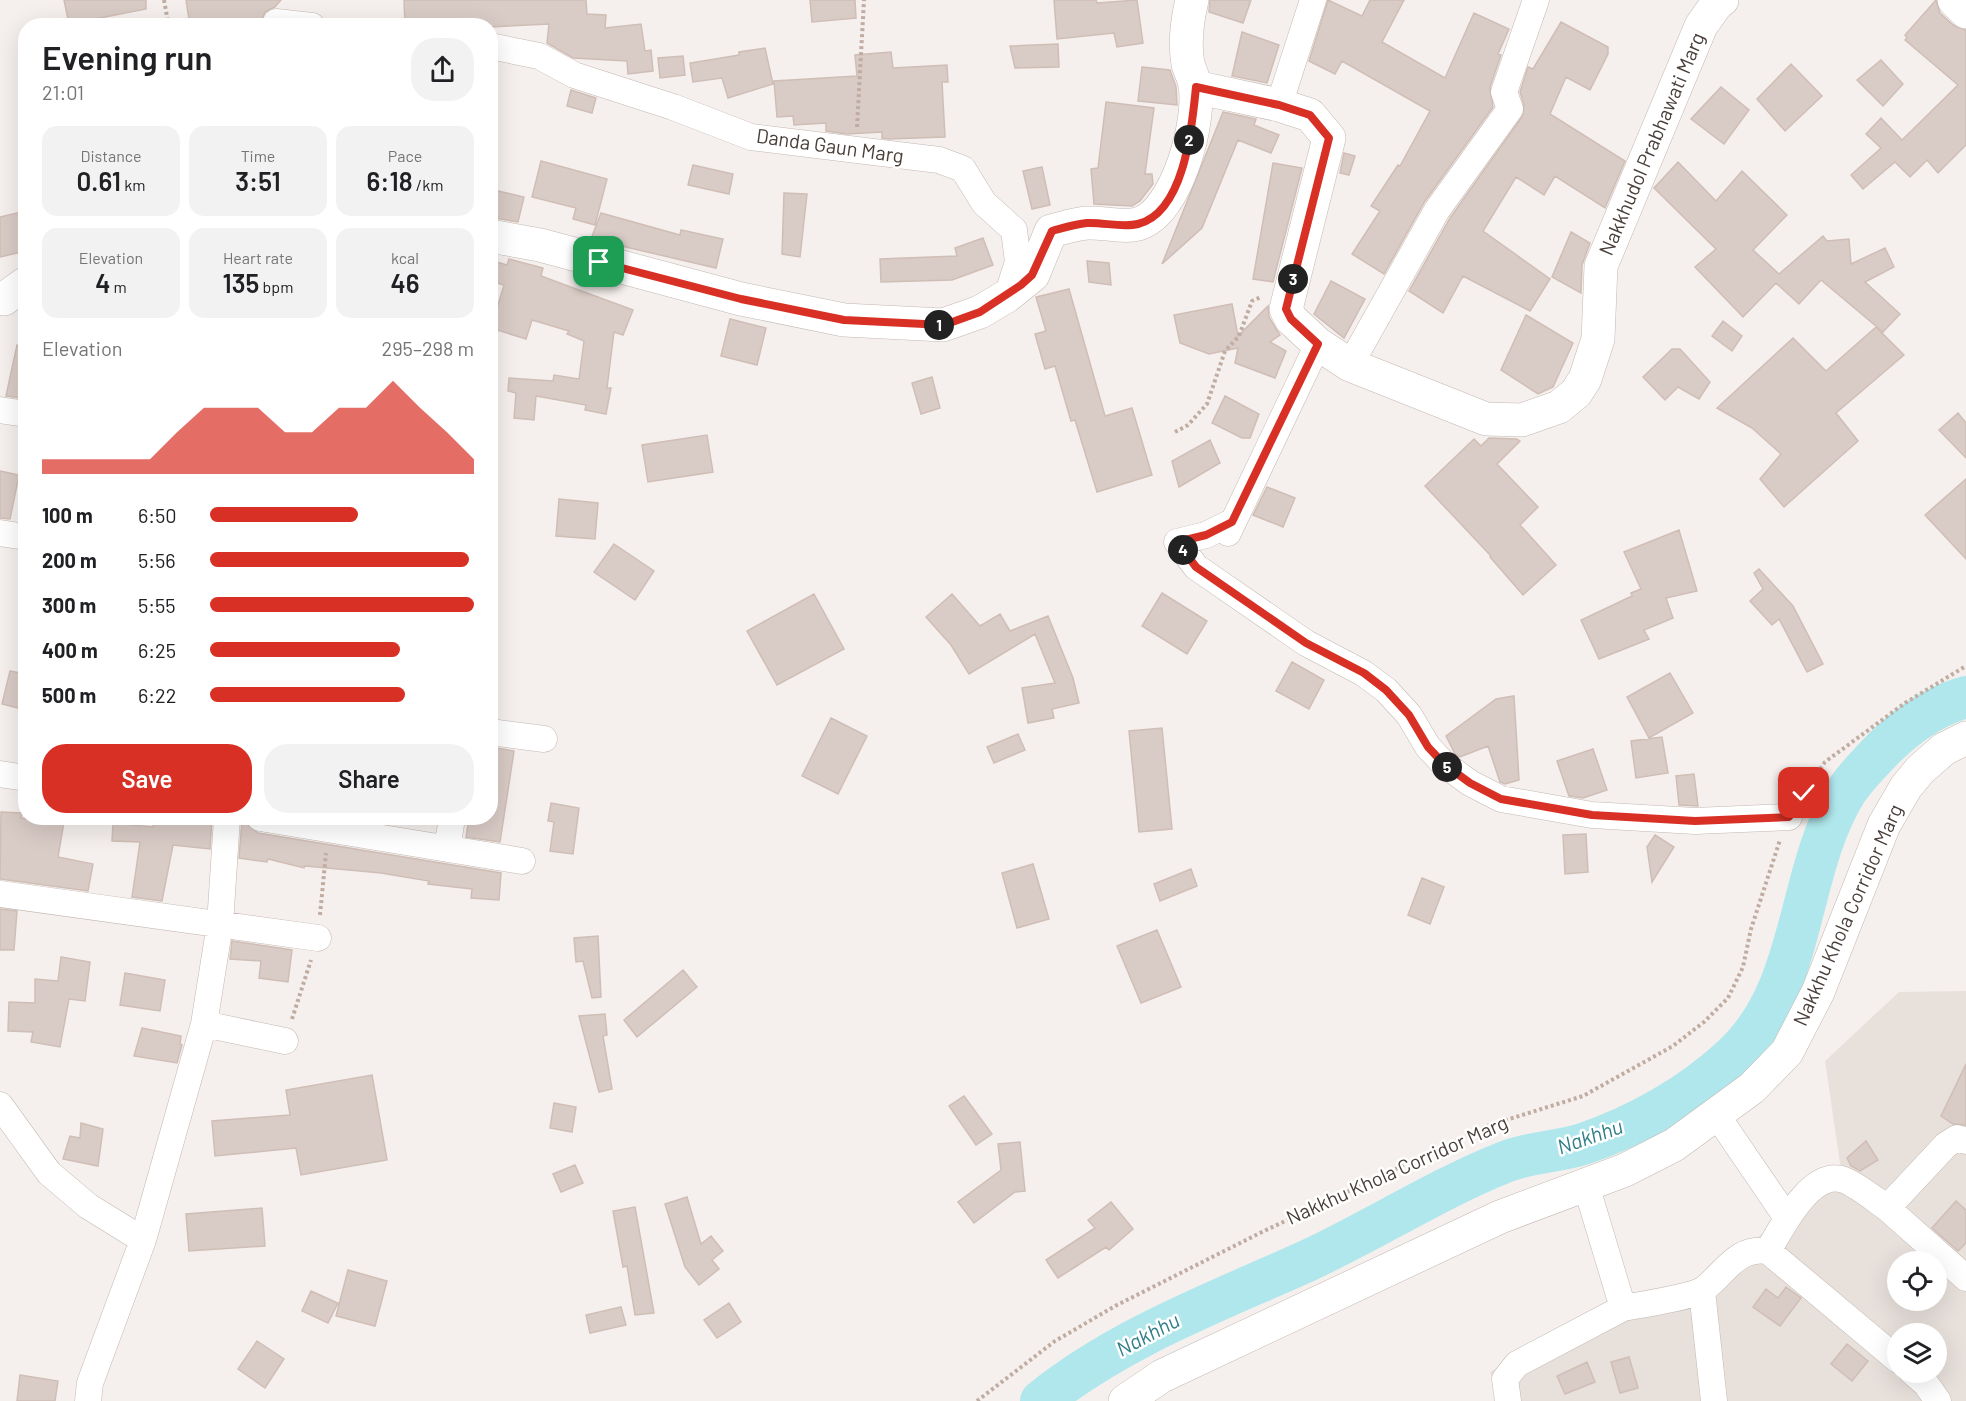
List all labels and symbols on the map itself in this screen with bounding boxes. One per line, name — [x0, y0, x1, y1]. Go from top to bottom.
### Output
street label: Nakkhudol Prabhawati Marg — [1593, 29, 1709, 259]
street label: Danda Gaun Marg — [755, 123, 905, 167]
pin: 2 — [1174, 125, 1204, 155]
pin — [573, 236, 624, 287]
pin: 3 — [1278, 264, 1308, 294]
pin: 1 — [924, 310, 954, 340]
pin: 4 — [1168, 535, 1198, 565]
pin: 5 — [1432, 752, 1462, 782]
pin — [1778, 767, 1829, 818]
street label: Nakkhu Khola Corridor Marg — [1787, 800, 1907, 1029]
street label: Nakkhu Khola Corridor Marg — [1282, 1109, 1511, 1229]
water label: Nakhhu — [1553, 1113, 1626, 1158]
water label: Nakhhu — [1111, 1307, 1183, 1361]

